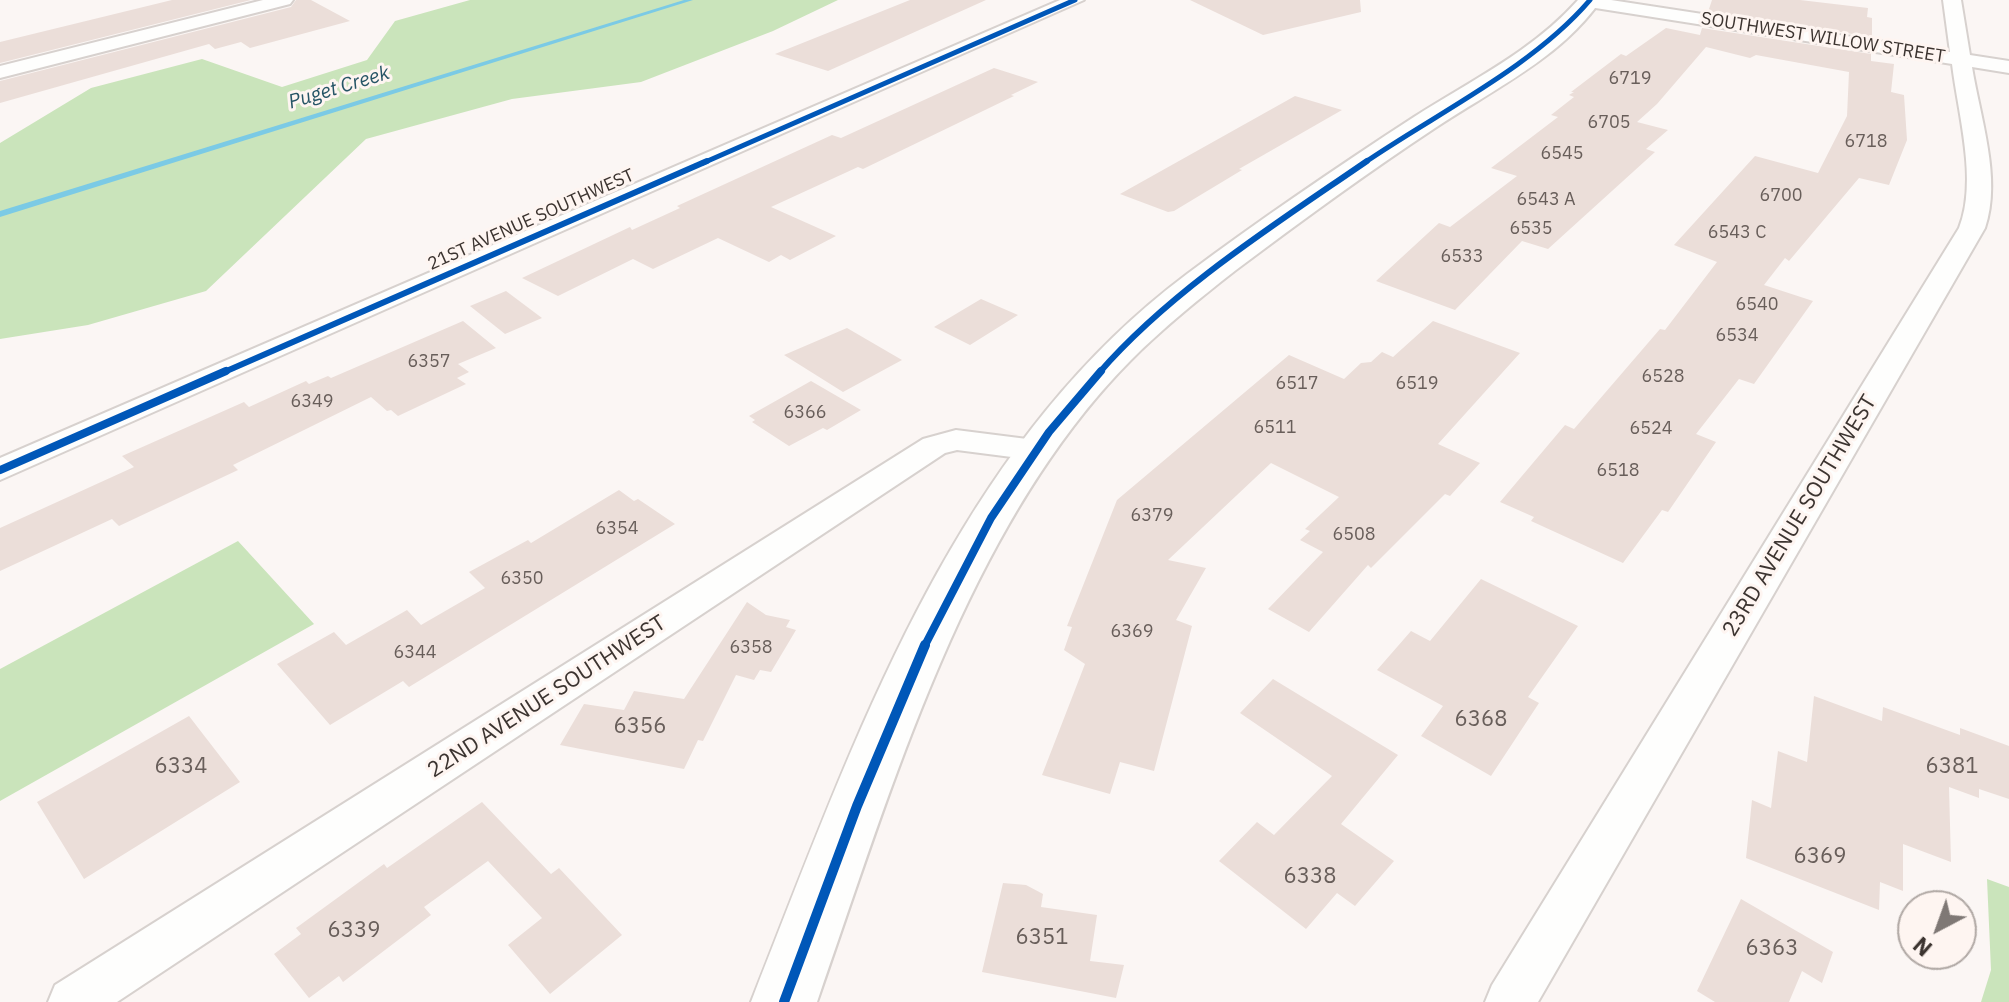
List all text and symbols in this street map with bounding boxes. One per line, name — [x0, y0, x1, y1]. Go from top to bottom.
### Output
street label: SOUTHWEST WILLOW STREET — [1699, 8, 1947, 68]
water label: Puget Creek — [286, 61, 392, 115]
house number: 6719 — [1608, 68, 1652, 90]
house number: 6705 — [1587, 112, 1631, 134]
house number: 6718 — [1844, 131, 1888, 153]
house number: 6545 — [1540, 143, 1584, 165]
street label: 21ST AVENUE SOUTHWEST — [424, 165, 638, 275]
house number: 6700 — [1759, 185, 1803, 207]
house number: 6543 A — [1517, 189, 1575, 211]
house number: 6535 — [1509, 218, 1553, 240]
house number: 6543 C — [1708, 222, 1766, 244]
house number: 6533 — [1440, 246, 1484, 268]
house number: 6540 — [1735, 294, 1779, 316]
house number: 6534 — [1715, 325, 1759, 347]
house number: 6357 — [407, 351, 451, 373]
house number: 6528 — [1641, 366, 1685, 388]
house number: 6517 — [1275, 373, 1319, 395]
house number: 6519 — [1395, 373, 1439, 395]
street label: 23RD AVENUE SOUTHWEST — [1717, 390, 1883, 642]
house number: 6349 — [290, 391, 334, 413]
house number: 6366 — [783, 402, 827, 424]
house number: 6511 — [1253, 417, 1297, 439]
house number: 6524 — [1629, 418, 1673, 440]
house number: 6518 — [1596, 460, 1640, 482]
house number: 6379 — [1130, 505, 1174, 527]
house number: 6354 — [595, 518, 639, 540]
house number: 6508 — [1332, 524, 1376, 546]
house number: 6350 — [500, 568, 544, 590]
street label: 22ND AVENUE SOUTHWEST — [423, 610, 671, 784]
house number: 6369 — [1110, 621, 1154, 643]
house number: 6358 — [729, 637, 773, 659]
house number: 6344 — [393, 642, 437, 664]
house number: 6368 — [1455, 707, 1507, 733]
house number: 6356 — [614, 714, 666, 740]
house number: 6334 — [155, 754, 207, 780]
house number: 6381 — [1926, 754, 1978, 780]
house number: 6369 — [1794, 844, 1846, 870]
house number: 6338 — [1284, 864, 1336, 890]
north arrow — [1897, 890, 1977, 970]
house number: 6339 — [328, 918, 380, 944]
house number: 6351 — [1016, 925, 1068, 951]
text: N — [1907, 931, 1938, 963]
house number: 6363 — [1746, 936, 1798, 962]

